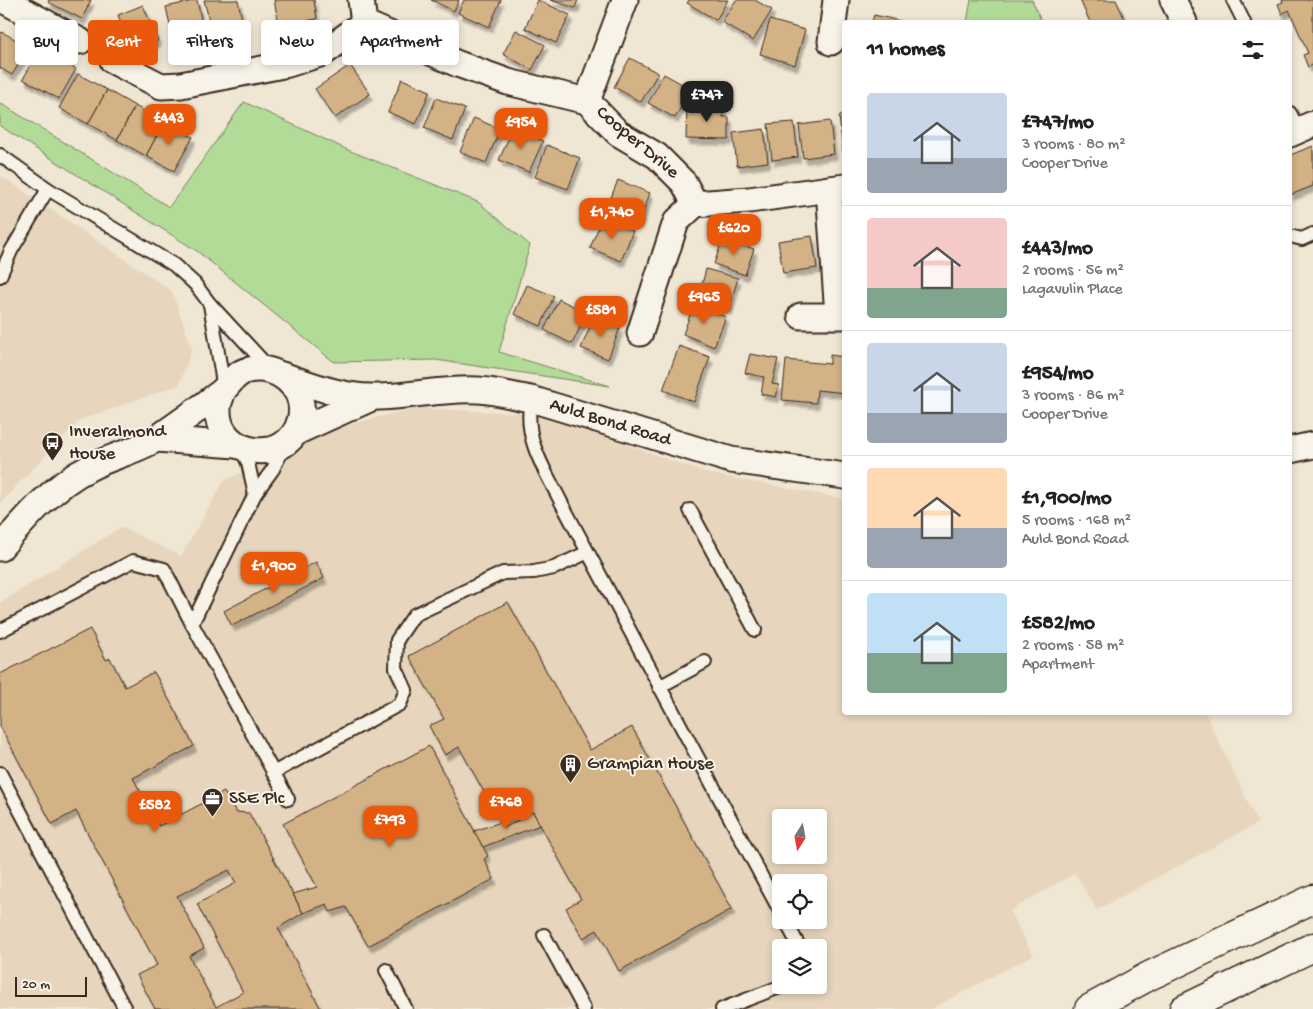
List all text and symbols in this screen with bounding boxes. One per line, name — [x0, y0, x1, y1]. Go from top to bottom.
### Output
chip: Buy — [15, 20, 78, 65]
chip: Rent — [88, 20, 158, 65]
chip: Filters — [168, 20, 251, 65]
chip: New — [261, 20, 332, 65]
chip: Apartment — [342, 20, 459, 65]
icon: filters — [1239, 36, 1267, 64]
text: 11 homes — [867, 38, 945, 63]
pin: £747 — [677, 80, 737, 123]
text: £747 — [691, 87, 723, 106]
street label: Cooper Drive — [591, 101, 684, 185]
pin: £443 — [139, 104, 199, 146]
pin: £954 — [491, 108, 551, 150]
text: £443 — [154, 110, 184, 129]
text: £747/mo — [1022, 111, 1094, 136]
icon: home — [907, 113, 967, 173]
text: £954 — [505, 114, 537, 133]
text: 3 rooms · 80 m² — [1022, 136, 1126, 155]
text: Cooper Drive — [1022, 155, 1108, 174]
pin: £1,740 — [571, 198, 653, 240]
text: £1,740 — [590, 204, 634, 223]
pin: £620 — [704, 214, 764, 256]
text: £620 — [718, 220, 750, 239]
text: £443/mo — [1022, 237, 1093, 262]
icon: home — [907, 238, 967, 298]
text: 2 rooms · 56 m² — [1022, 262, 1124, 281]
text: Lagavulin Place — [1022, 281, 1123, 300]
pin: £965 — [674, 282, 734, 325]
text: £965 — [688, 289, 720, 308]
pin: £581 — [571, 296, 631, 338]
text: £581 — [586, 302, 616, 321]
text: £954/mo — [1022, 362, 1094, 387]
icon: home — [907, 363, 967, 423]
text: 3 rooms · 86 m² — [1022, 387, 1125, 406]
street label: Auld Bond Road — [547, 394, 675, 453]
text: Cooper Drive — [1022, 406, 1108, 425]
place label: Inveralmond House — [69, 421, 168, 466]
bus stop icon: Inveralmond House — [41, 431, 65, 462]
text: £1,900/mo — [1022, 487, 1112, 512]
icon: home — [907, 488, 967, 548]
text: 5 rooms · 168 m² — [1022, 512, 1131, 531]
text: Auld Bond Road — [1022, 531, 1128, 550]
pin: £1,900 — [233, 552, 315, 594]
text: £1,900 — [252, 558, 296, 577]
text: £582/mo — [1022, 612, 1095, 637]
icon: home — [907, 613, 967, 673]
text: 2 rooms · 58 m² — [1022, 637, 1124, 656]
text: Apartment — [1022, 656, 1094, 675]
building icon: Grampian House — [559, 752, 583, 783]
place label: Grampian House — [587, 753, 714, 776]
office icon: SSE Plc — [201, 787, 225, 818]
place label: SSE Plc — [229, 788, 285, 811]
pin: £768 — [476, 788, 536, 830]
pin: £582 — [125, 790, 185, 833]
text: £768 — [490, 794, 522, 813]
text: £582 — [139, 797, 171, 816]
pin: £793 — [360, 806, 420, 848]
north arrow — [772, 809, 828, 864]
map controls — [772, 809, 827, 994]
text: £793 — [374, 812, 406, 831]
button: locate — [772, 874, 827, 929]
button: layers — [772, 939, 827, 994]
scale bar — [15, 974, 88, 997]
text: 20 m — [22, 977, 50, 994]

